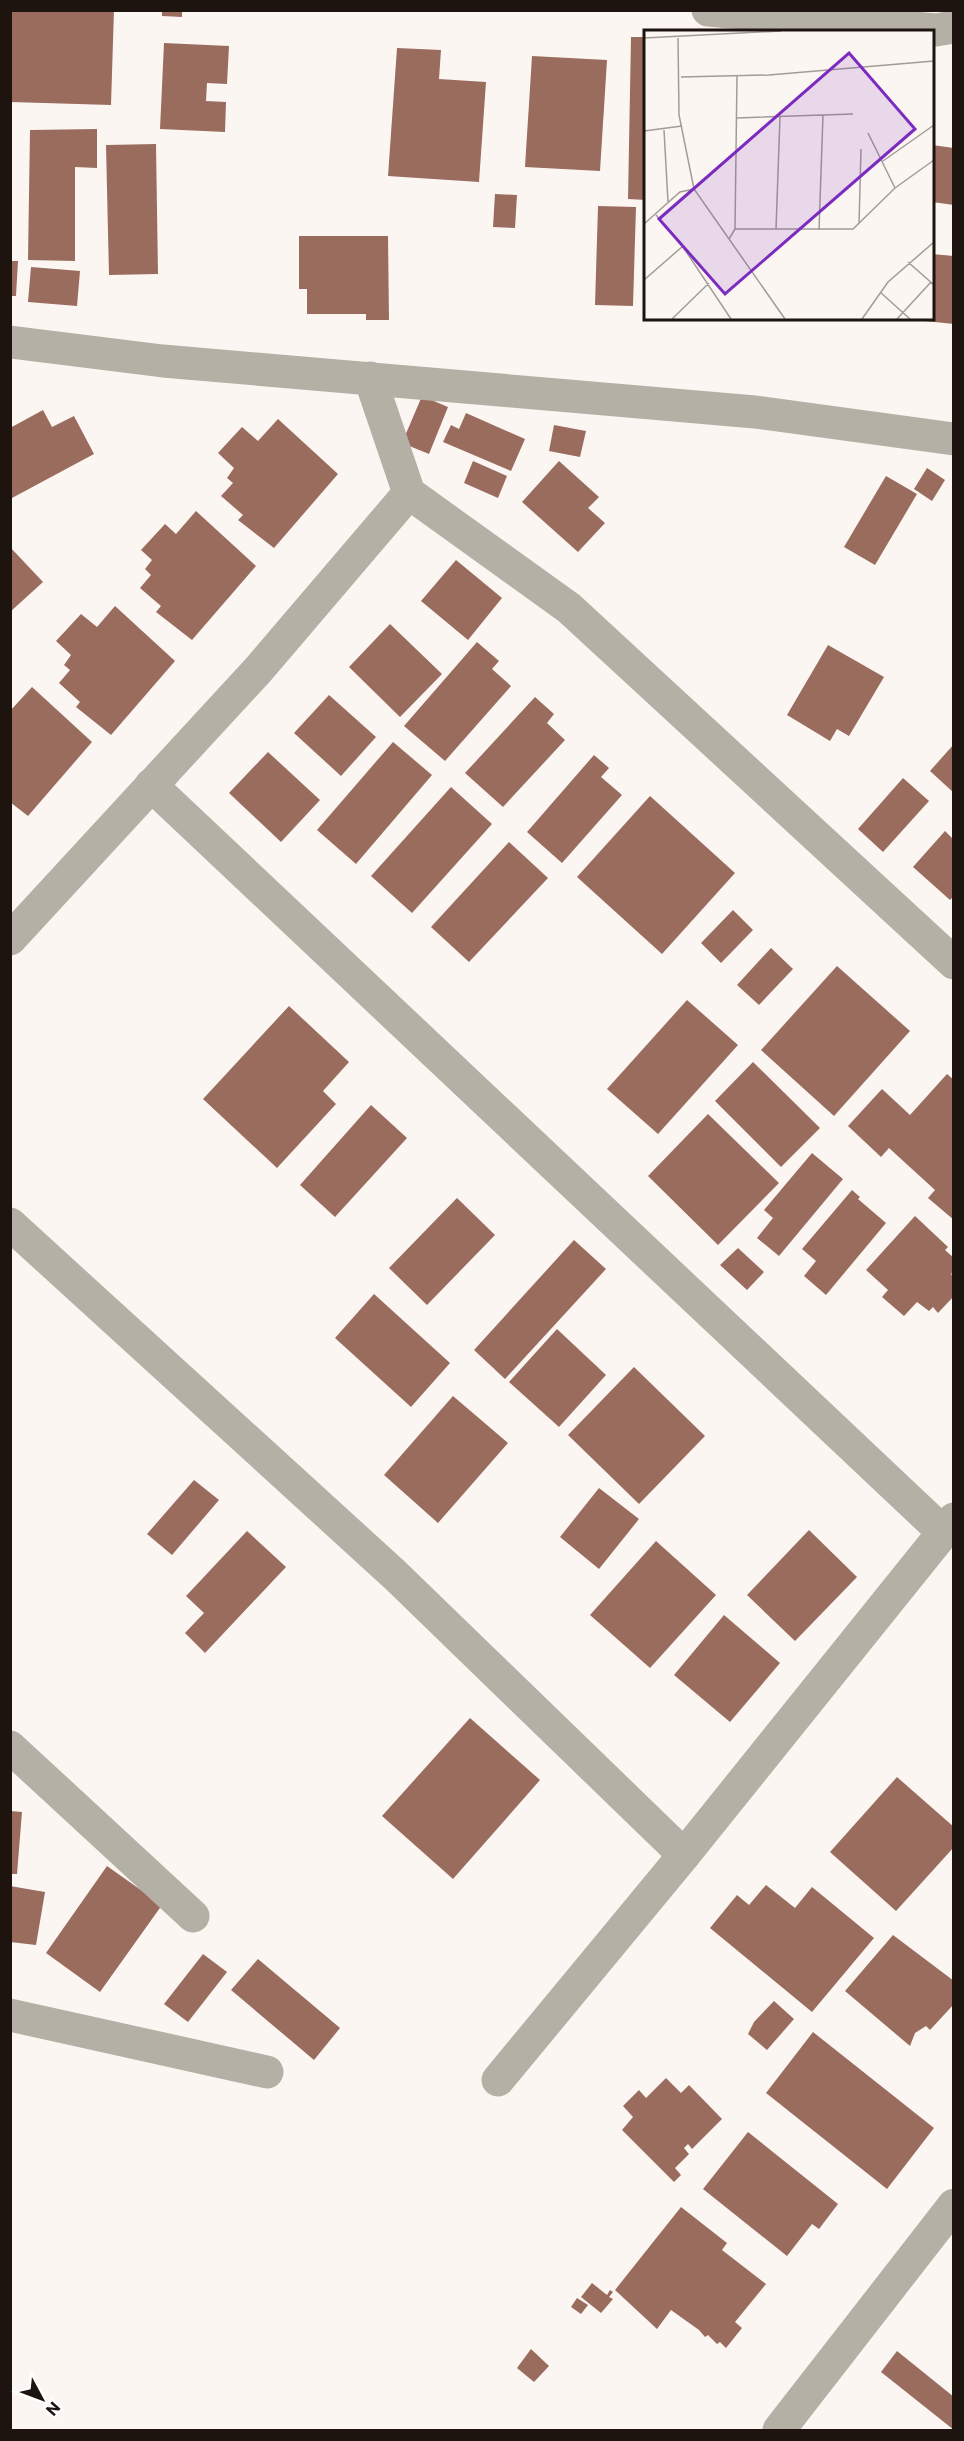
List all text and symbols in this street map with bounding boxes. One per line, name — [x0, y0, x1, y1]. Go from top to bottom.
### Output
inset map — [644, 30, 934, 320]
north arrow — [12, 2369, 72, 2429]
text: N — [43, 2398, 65, 2420]

